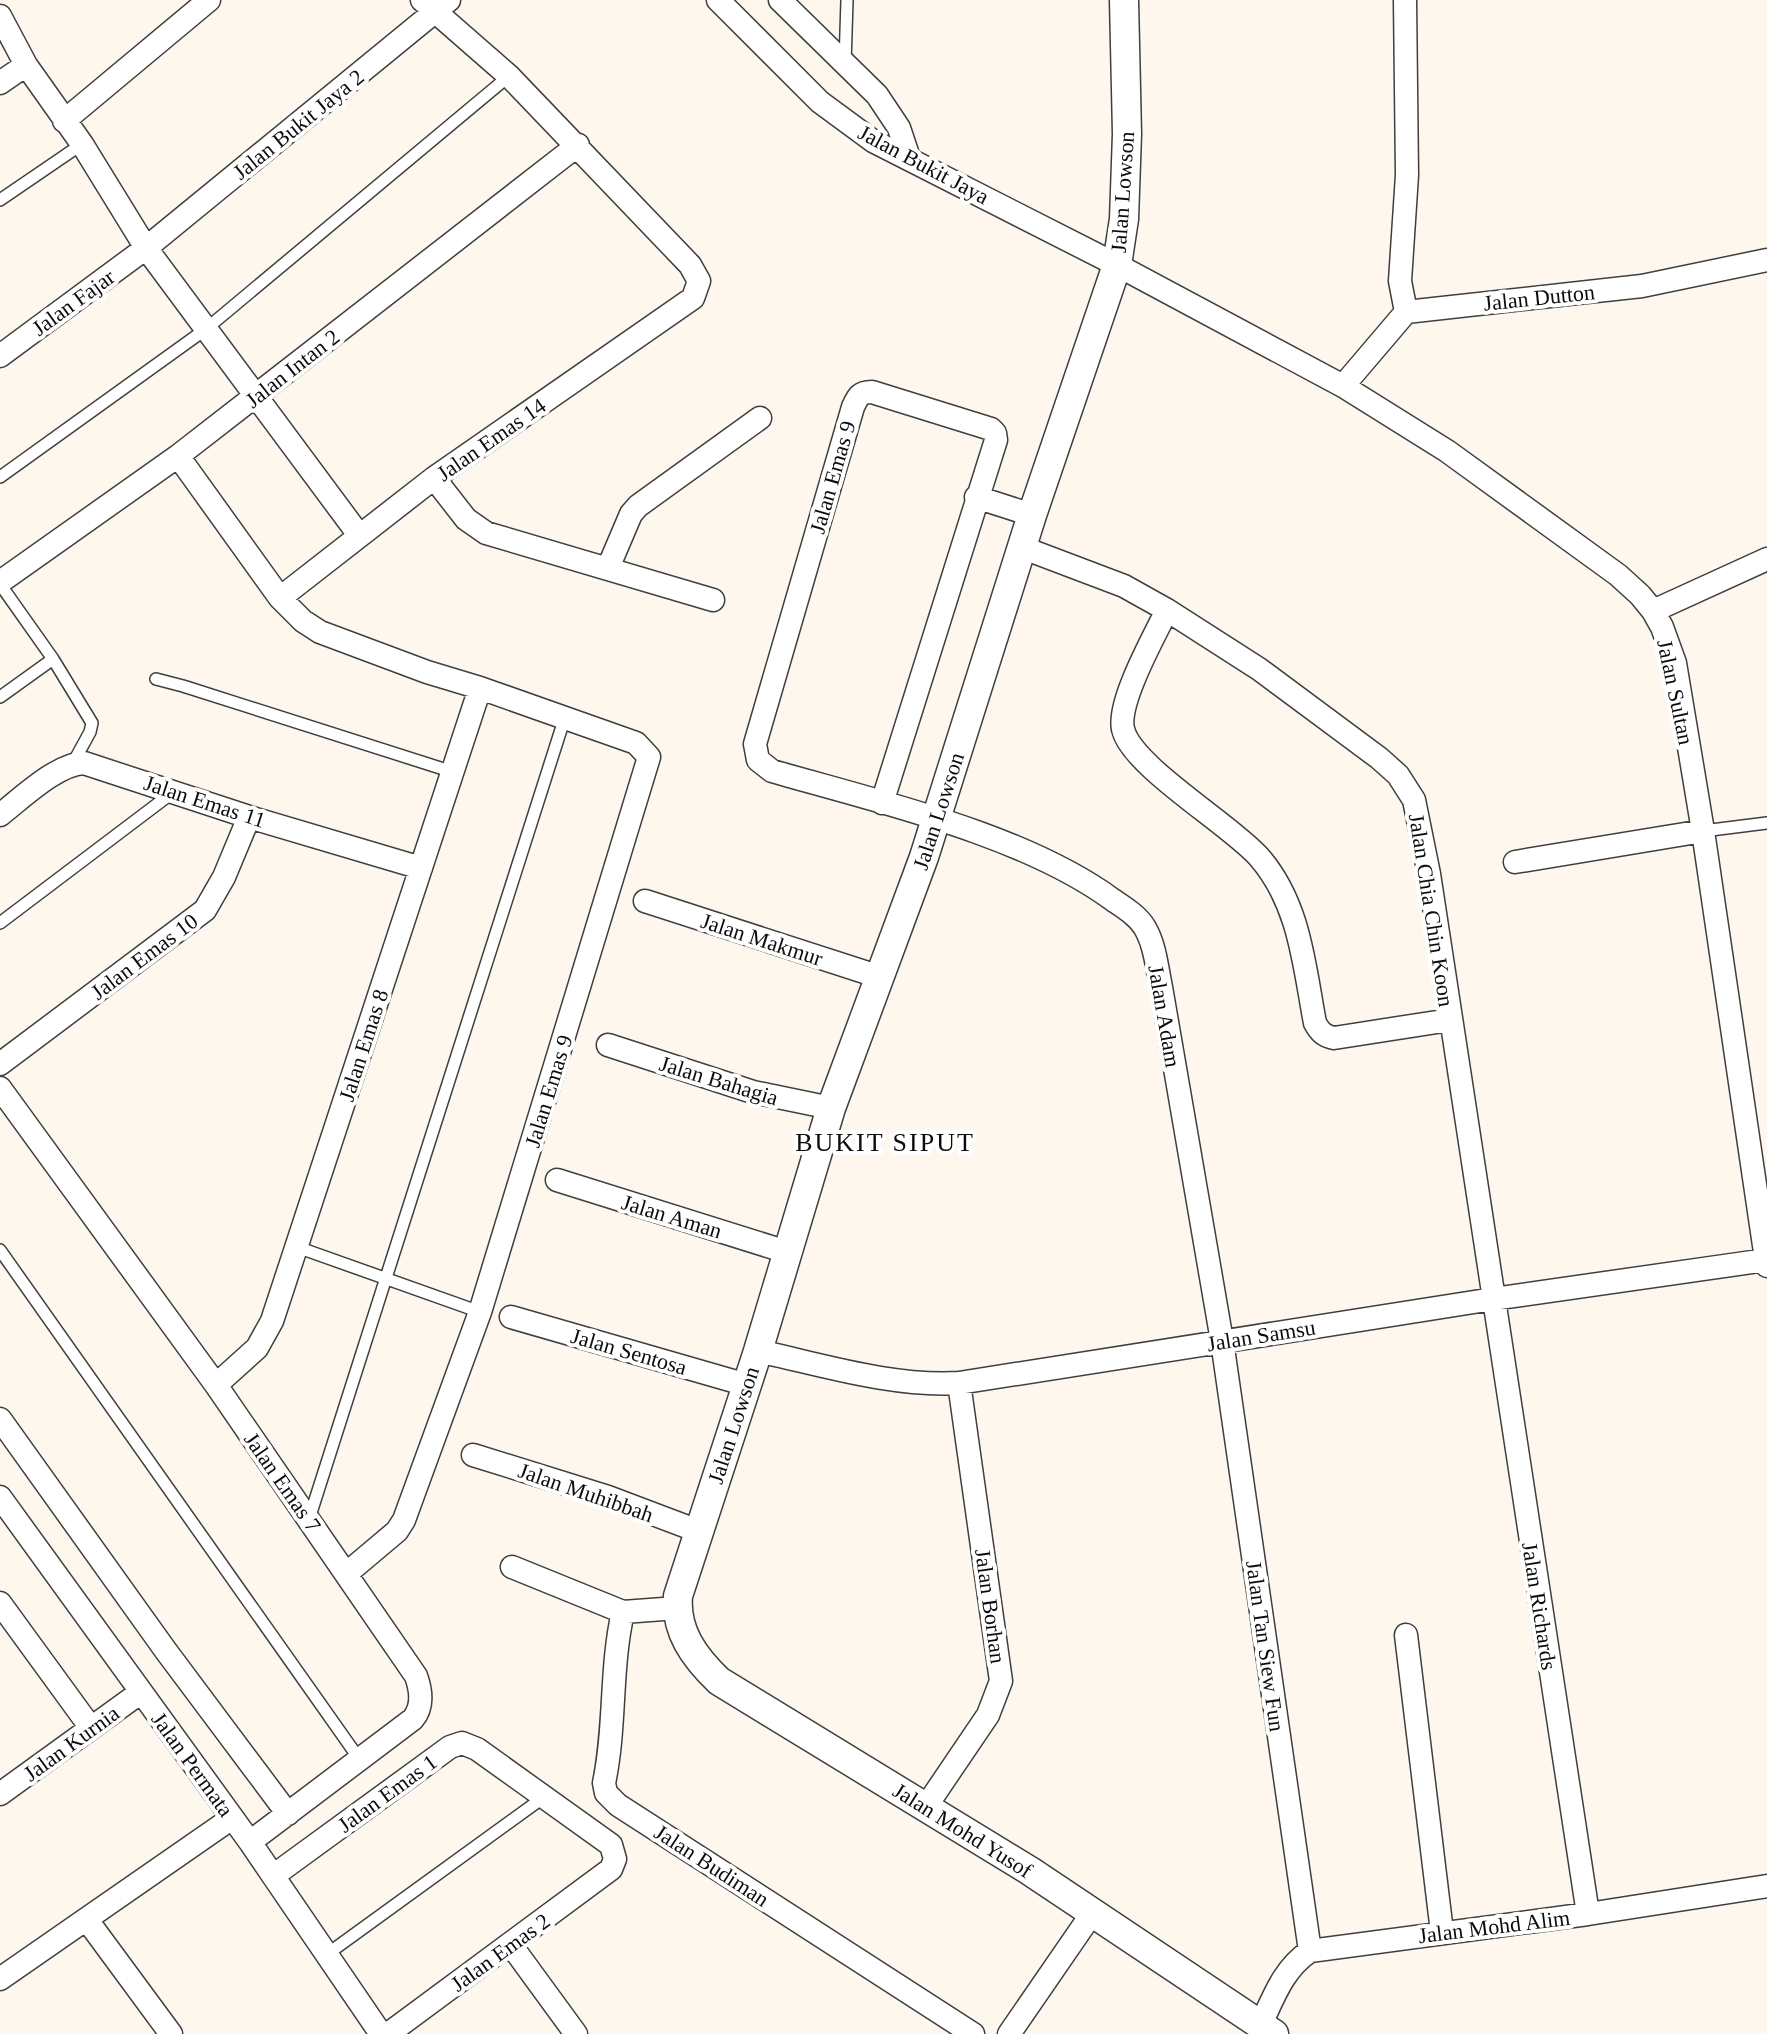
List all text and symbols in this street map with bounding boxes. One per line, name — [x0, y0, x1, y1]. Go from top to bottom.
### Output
street label: Jalan Bukit Jaya 2 — [228, 64, 369, 185]
street label: Jalan Bukit Jaya — [854, 120, 993, 209]
street label: Jalan Lowson — [1106, 131, 1139, 254]
street label: Jalan Fajar — [27, 264, 120, 341]
street label: Jalan Dutton — [1482, 279, 1596, 316]
street label: Jalan Intan 2 — [240, 324, 344, 413]
street label: Jalan Emas 14 — [432, 393, 551, 486]
street label: Jalan Emas 9 — [804, 418, 860, 536]
street label: Jalan Sultan — [1652, 637, 1699, 747]
street label: Jalan Lowson — [908, 749, 969, 873]
street label: Jalan Emas 11 — [141, 770, 269, 833]
street label: Jalan Chia Chin Koon — [1404, 812, 1459, 1008]
street label: Jalan Emas 10 — [86, 908, 203, 1005]
street label: Jalan Makmur — [698, 908, 826, 971]
street label: Jalan Adam — [1143, 963, 1186, 1069]
street label: Jalan Emas 8 — [334, 986, 393, 1104]
street label: Jalan Emas 9 — [520, 1032, 577, 1150]
street label: Jalan Bahagia — [656, 1051, 781, 1110]
district label: BUKIT SIPUT — [795, 1128, 975, 1157]
street label: Jalan Aman — [619, 1189, 725, 1244]
street label: Jalan Samsu — [1205, 1315, 1317, 1356]
street label: Jalan Sentosa — [568, 1323, 690, 1380]
street label: Jalan Lowson — [703, 1363, 764, 1487]
street label: Jalan Emas 7 — [239, 1428, 326, 1537]
street label: Jalan Muhibbah — [515, 1458, 657, 1527]
street label: Jalan Richards — [1517, 1540, 1562, 1672]
street label: Jalan Borhan — [970, 1547, 1011, 1665]
street label: Jalan Tan Siew Fun — [1241, 1559, 1290, 1733]
street label: Jalan Kurnia — [19, 1700, 124, 1786]
street label: Jalan Permata — [146, 1707, 239, 1821]
street label: Jalan Emas 1 — [333, 1749, 442, 1838]
street label: Jalan Mohd Yusof — [889, 1778, 1037, 1884]
street label: Jalan Budiman — [650, 1819, 774, 1912]
street label: Jalan Mohd Alim — [1417, 1905, 1571, 1948]
street label: Jalan Emas 2 — [446, 1908, 555, 1997]

